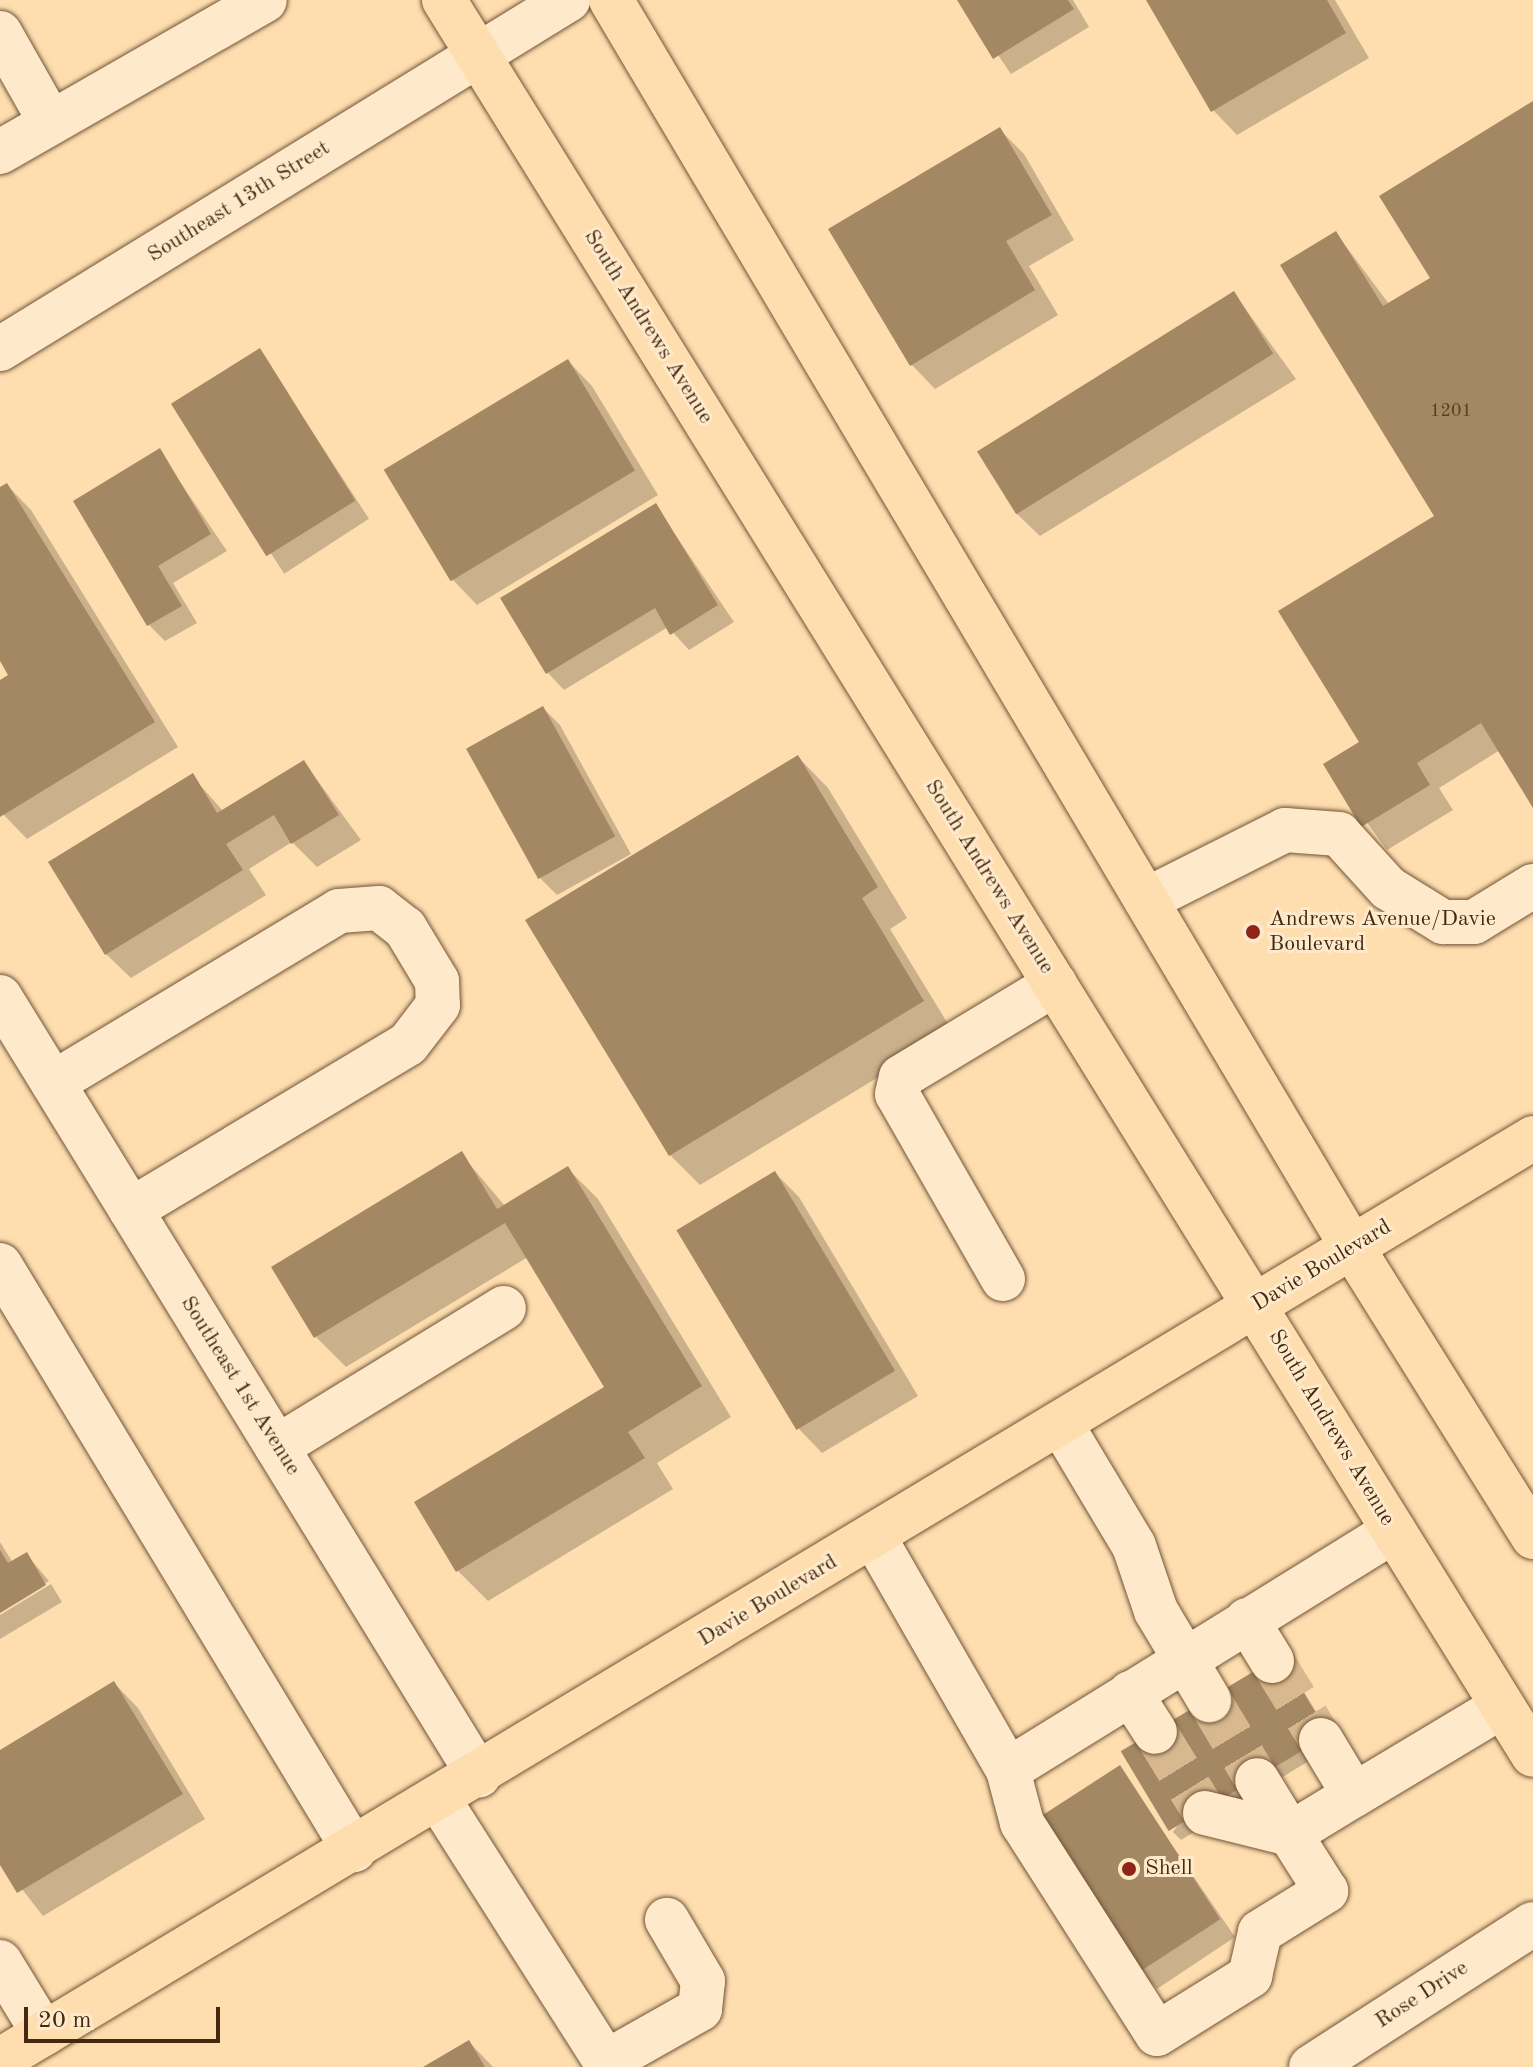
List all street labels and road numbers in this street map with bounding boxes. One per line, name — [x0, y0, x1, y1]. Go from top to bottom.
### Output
street label: Southeast 13th Street — [143, 135, 335, 269]
street label: South Andrews Avenue — [577, 225, 719, 429]
street label: South Andrews Avenue — [918, 775, 1060, 979]
street label: Davie Boulevard — [1248, 1214, 1396, 1318]
street label: Southeast 1st Avenue — [174, 1291, 306, 1481]
street label: South Andrews Avenue — [1262, 1325, 1400, 1531]
street label: Davie Boulevard — [694, 1549, 842, 1653]
street label: Rose Drive — [1371, 1955, 1473, 2035]

